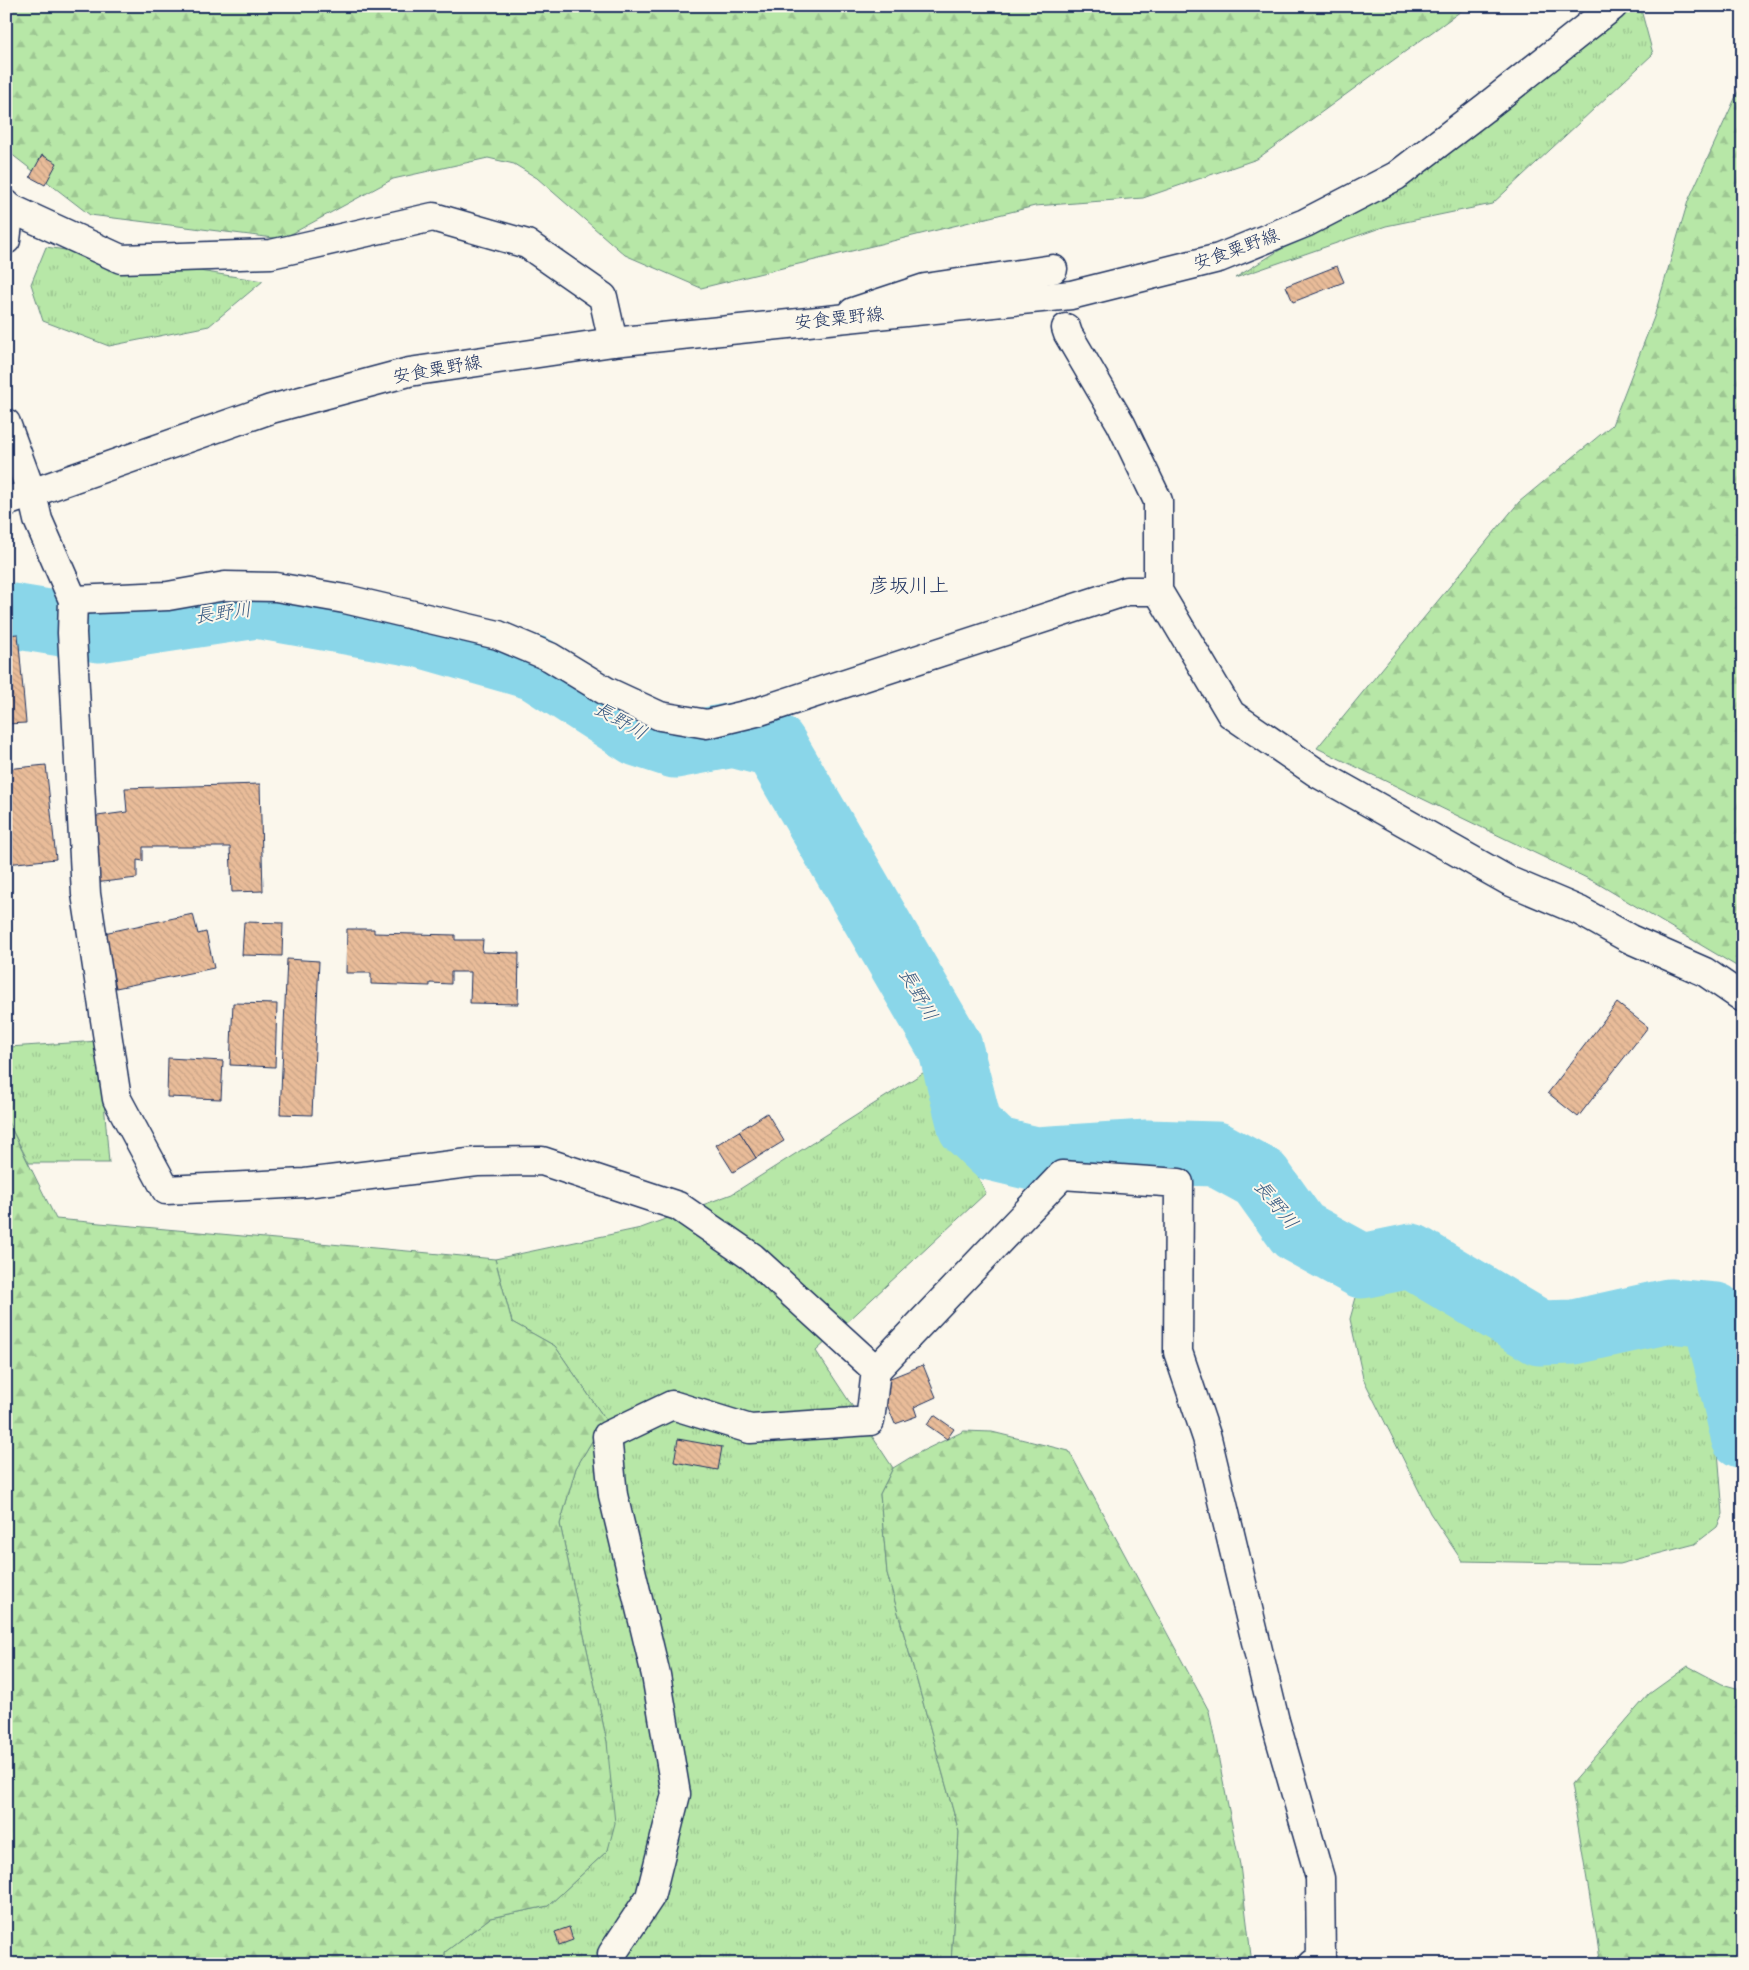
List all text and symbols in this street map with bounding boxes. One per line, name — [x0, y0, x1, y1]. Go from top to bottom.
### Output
street label: 安食粟野線 — [1190, 222, 1282, 276]
street label: 安食粟野線 — [793, 301, 885, 335]
street label: 安食粟野線 — [391, 349, 483, 389]
district label: 彦坂川上 — [869, 572, 949, 598]
water label: 長野川 — [193, 597, 253, 628]
water label: 長野川 — [590, 695, 652, 746]
water label: 長野川 — [893, 963, 944, 1025]
water label: 長野川 — [1249, 1174, 1304, 1234]

